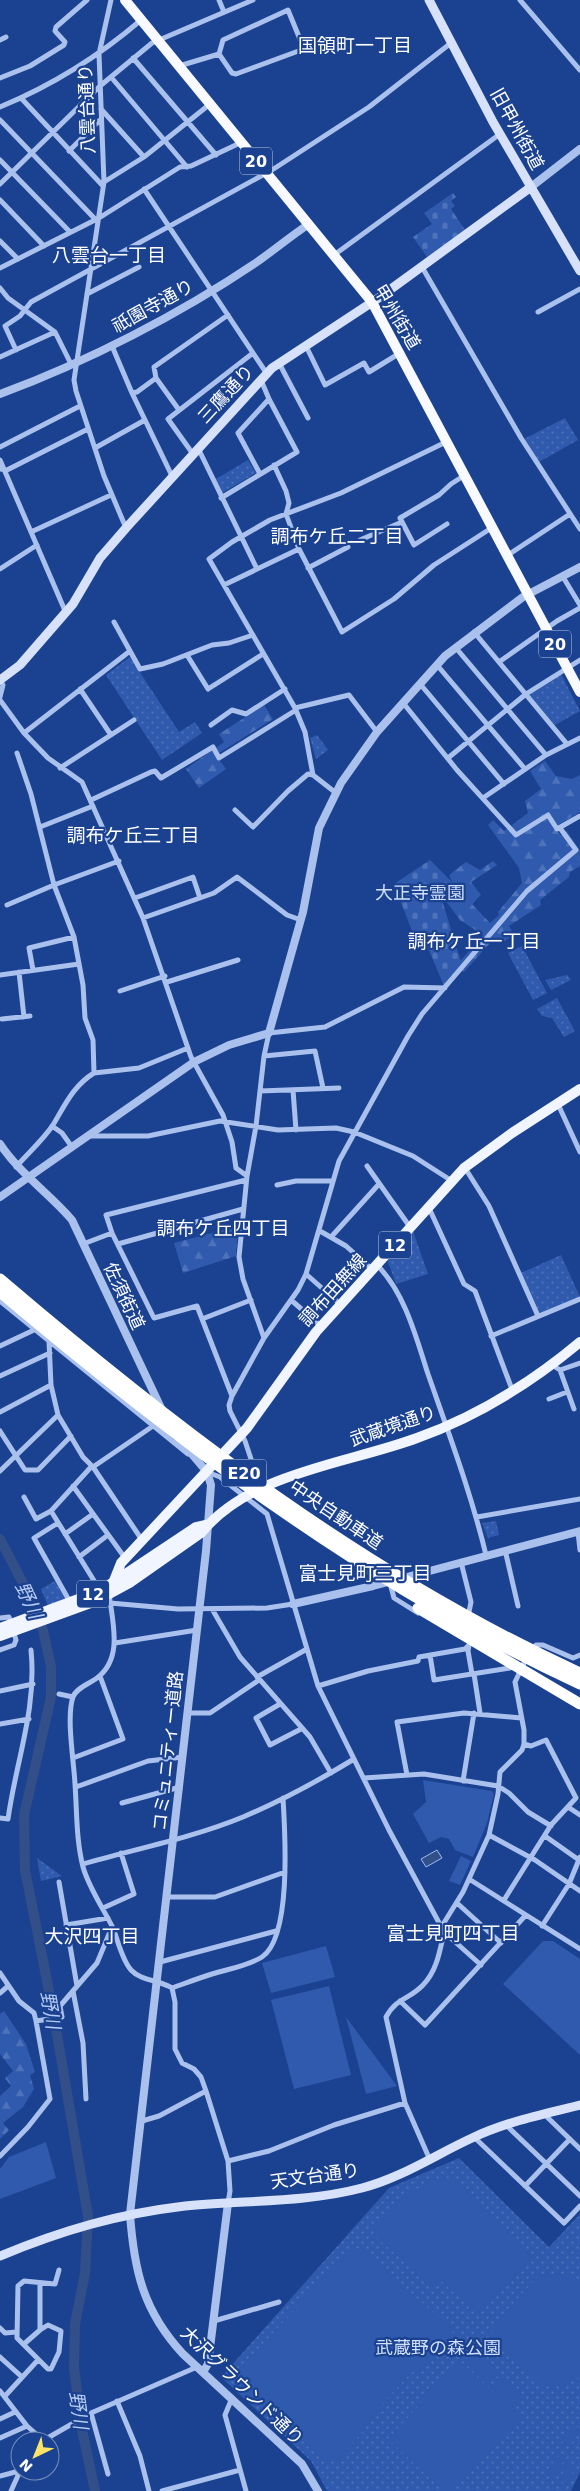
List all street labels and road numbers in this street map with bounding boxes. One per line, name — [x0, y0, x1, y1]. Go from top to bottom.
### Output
street label: 八雲台通り — [74, 64, 99, 154]
street label: 旧甲州街道 — [486, 84, 548, 173]
road number: 20 — [240, 148, 272, 175]
street label: 祇園寺通り — [108, 275, 197, 337]
street label: 甲州街道 — [370, 280, 425, 353]
street label: 三鷹通り — [193, 360, 258, 427]
road number: 20 — [539, 630, 571, 658]
road number: 12 — [379, 1232, 411, 1258]
street label: 調布田無線 — [295, 1249, 371, 1330]
street label: 佐須街道 — [100, 1259, 149, 1333]
street label: 武蔵境通り — [347, 1401, 439, 1450]
road number: E20 — [222, 1460, 266, 1486]
street label: 中央自動車道 — [286, 1476, 387, 1553]
road number: 12 — [77, 1580, 109, 1608]
street label: コミュニティー道路 — [149, 1670, 186, 1832]
street label: 天文台通り — [269, 2159, 361, 2192]
street label: 大沢グラウンド通り — [177, 2322, 308, 2449]

